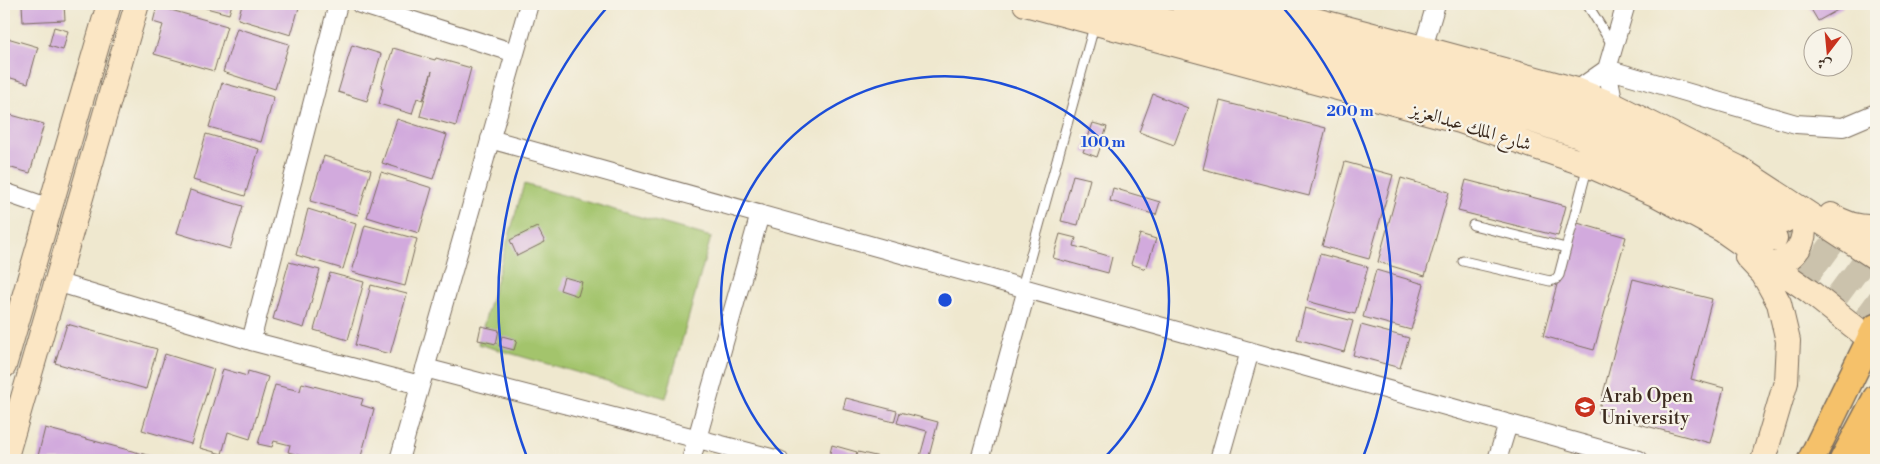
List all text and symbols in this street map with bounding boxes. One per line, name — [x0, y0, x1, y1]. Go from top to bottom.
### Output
north arrow — [1802, 28, 1852, 78]
text: ش — [1815, 53, 1834, 74]
street label: شارع الملك عبدالعزيز — [1405, 97, 1534, 160]
text: 200 m — [1326, 102, 1374, 121]
text: 100 m — [1081, 133, 1126, 152]
centre of rings — [936, 291, 954, 309]
place label: Arab Open University — [1600, 384, 1693, 430]
school or university icon: Arab Open University — [1573, 395, 1597, 419]

